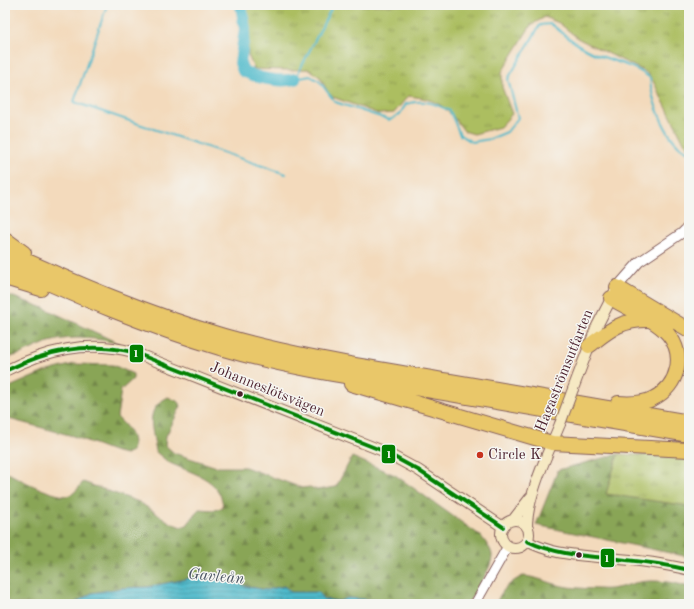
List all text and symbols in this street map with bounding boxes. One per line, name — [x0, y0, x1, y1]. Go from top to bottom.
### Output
street label: Hagaströmsutfarten — [534, 308, 596, 434]
line badge: 1 — [129, 344, 144, 363]
text: 1 — [133, 349, 139, 360]
street label: Johanneslötsvägen — [207, 360, 327, 420]
unlabelled marker — [235, 389, 245, 399]
line badge: 1 — [381, 444, 396, 464]
place label: Circle K — [488, 448, 541, 463]
text: 1 — [386, 450, 392, 461]
marker: Circle K — [475, 450, 485, 460]
line badge: 1 — [600, 548, 615, 568]
unlabelled marker — [574, 550, 584, 560]
text: 1 — [604, 554, 610, 565]
water label: Gavleån — [187, 567, 245, 587]

